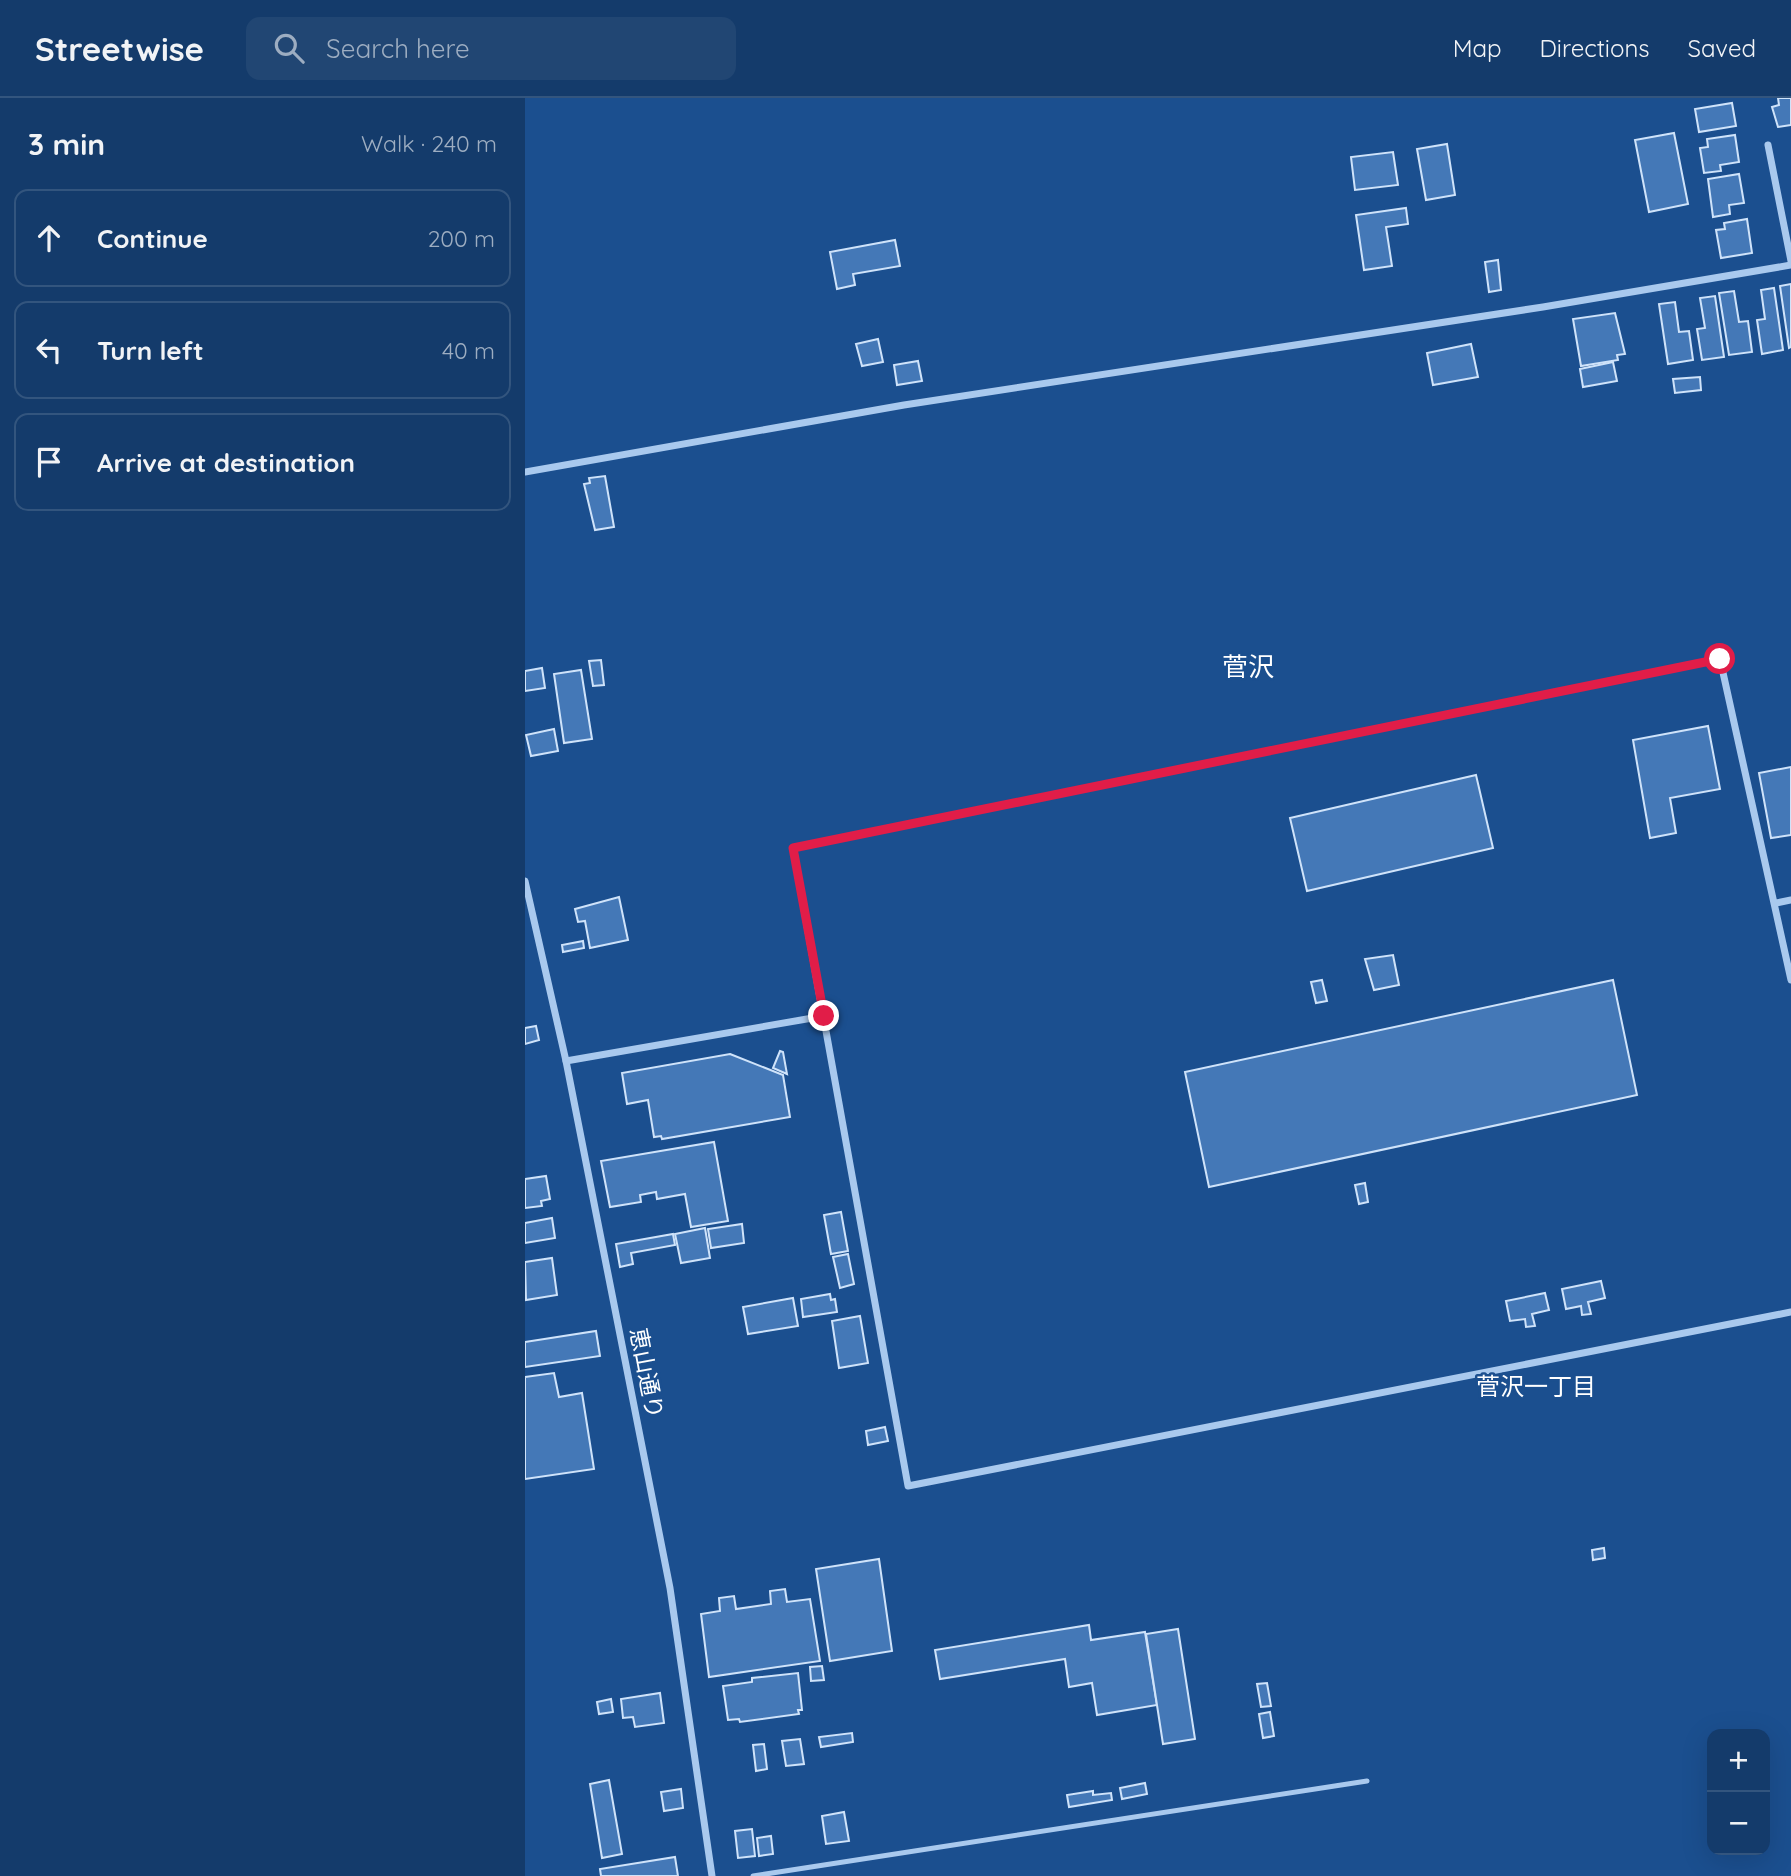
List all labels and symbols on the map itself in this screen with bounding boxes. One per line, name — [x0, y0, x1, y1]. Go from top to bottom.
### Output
route start — [1704, 643, 1735, 674]
district label: 菅沢 — [1222, 650, 1274, 683]
route end — [808, 1000, 839, 1031]
street label: 恵山通り — [624, 1325, 670, 1421]
district label: 菅沢一丁目 — [1476, 1371, 1596, 1401]

